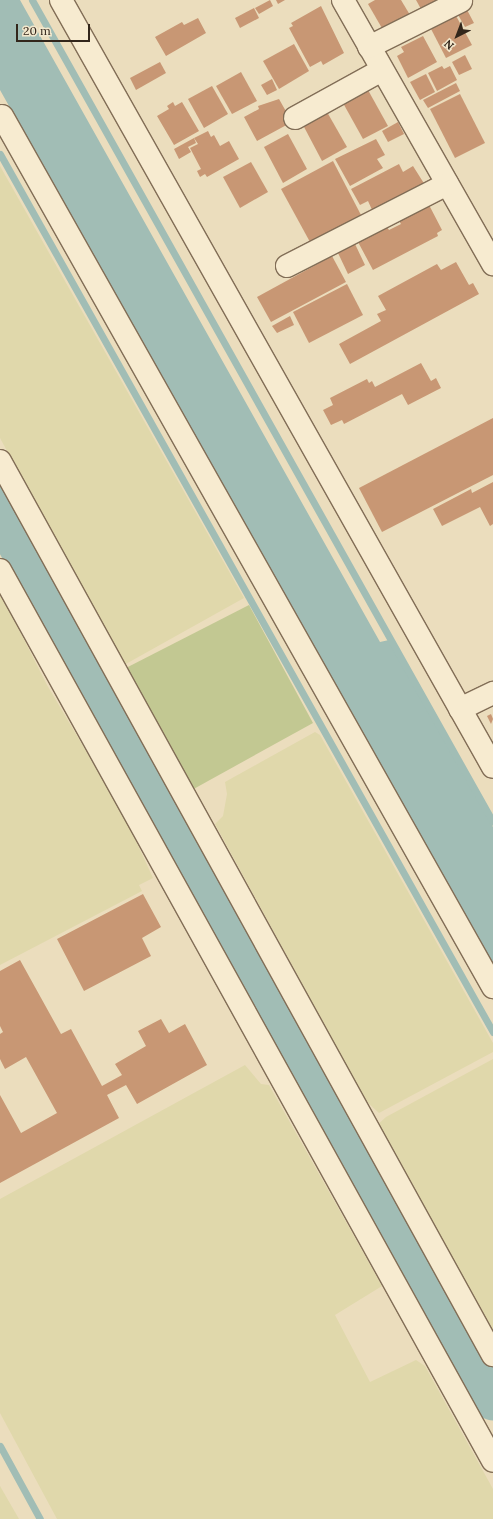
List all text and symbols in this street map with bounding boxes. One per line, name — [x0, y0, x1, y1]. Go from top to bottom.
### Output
scale bar — [18, 16, 92, 42]
north arrow — [437, 16, 477, 56]
text: 20 m — [23, 23, 51, 38]
text: N — [441, 37, 457, 53]

